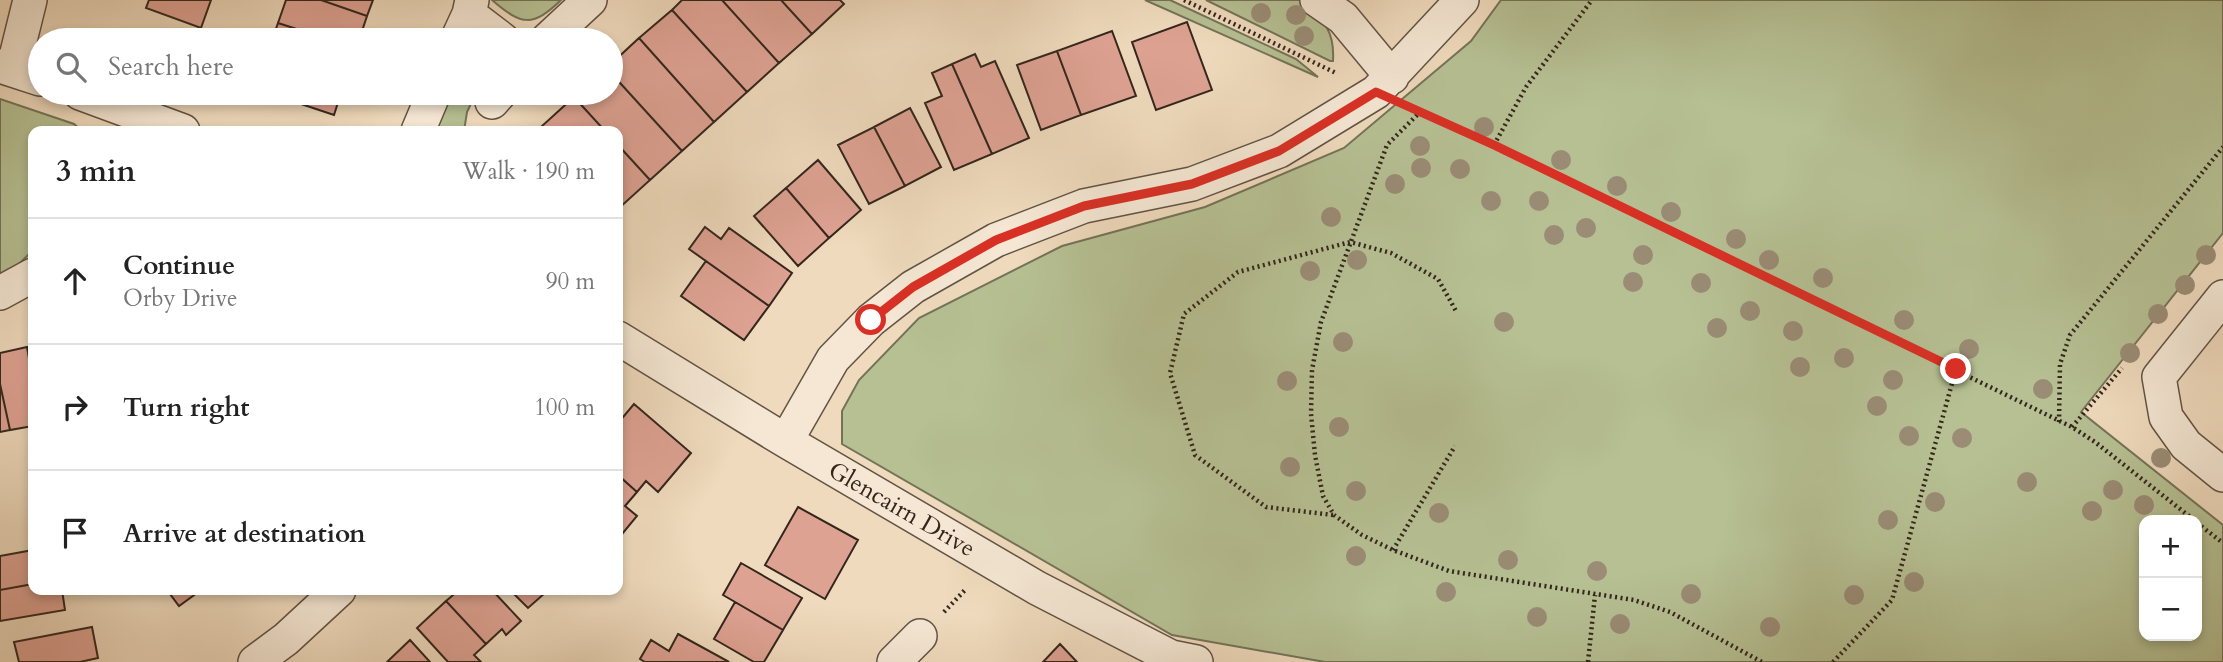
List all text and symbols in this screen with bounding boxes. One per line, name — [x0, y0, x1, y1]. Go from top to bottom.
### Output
search box — [28, 28, 623, 105]
icon: search — [52, 48, 90, 86]
text: Search here — [108, 49, 234, 84]
text: 3 min — [56, 151, 136, 192]
text: Walk · 190 m — [462, 156, 595, 187]
text: Continue — [123, 248, 235, 283]
icon: ahead — [56, 262, 94, 300]
text: 90 m — [546, 266, 595, 297]
text: Orby Drive — [123, 283, 238, 314]
route start — [855, 304, 886, 335]
route end — [1940, 353, 1971, 384]
icon: right — [56, 388, 94, 426]
text: Turn right — [123, 390, 250, 425]
text: 100 m — [534, 392, 595, 423]
street label: Glencairn Drive — [822, 454, 981, 565]
icon: arrive — [56, 514, 94, 552]
map controls — [2139, 515, 2202, 641]
button: + — [2139, 515, 2202, 578]
text: Arrive at destination — [123, 516, 366, 551]
button: − — [2139, 578, 2202, 641]

